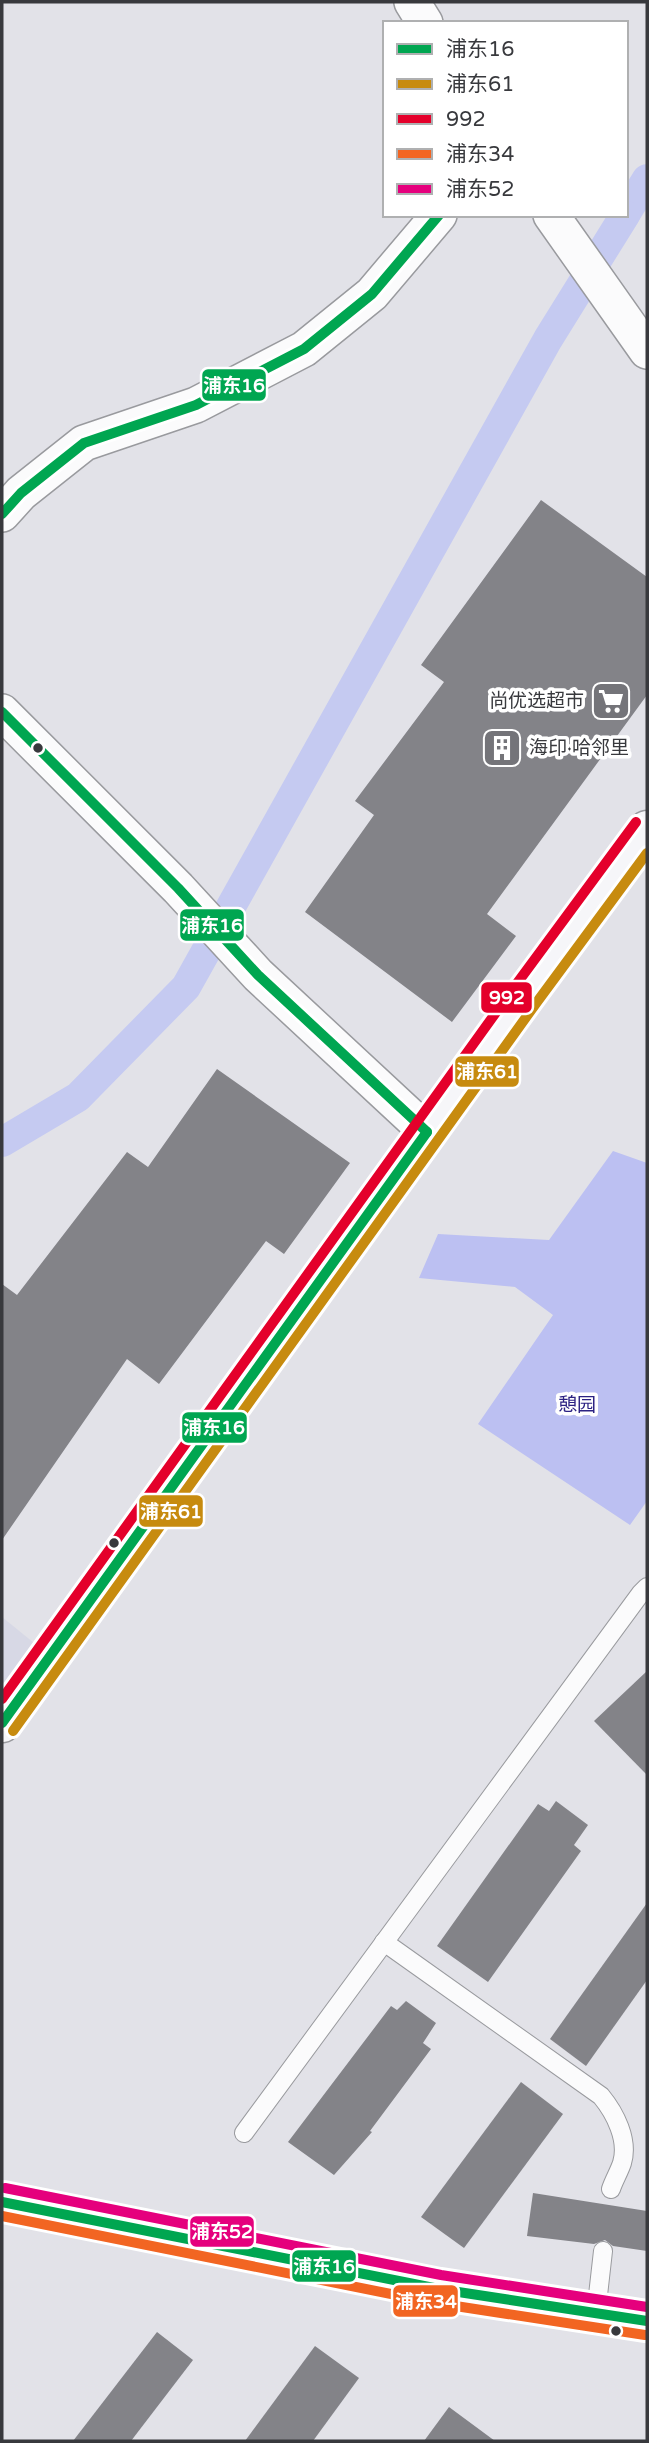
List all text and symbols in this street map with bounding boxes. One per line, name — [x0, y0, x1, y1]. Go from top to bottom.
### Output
legend — [383, 21, 628, 217]
text: 浦东16 — [446, 37, 514, 62]
text: 浦东61 — [446, 72, 514, 97]
text: 992 — [446, 107, 486, 132]
text: 浦东34 — [446, 142, 514, 167]
text: 浦东52 — [446, 177, 514, 202]
line badge: 浦东16 — [201, 368, 267, 402]
text: 浦东16 — [203, 375, 265, 397]
supermarket icon: 尚优选超市 — [590, 680, 632, 722]
place label: 尚优选超市 — [489, 690, 584, 712]
building icon: 海印·哈邻里 — [481, 727, 523, 769]
place label: 海印·哈邻里 — [529, 737, 629, 759]
unlabelled marker — [31, 741, 45, 755]
line badge: 浦东16 — [179, 908, 245, 942]
text: 浦东16 — [181, 915, 243, 937]
line badge: 992 — [480, 981, 533, 1014]
text: 992 — [489, 987, 525, 1009]
line badge: 浦东61 — [454, 1055, 520, 1088]
text: 浦东61 — [456, 1061, 518, 1083]
park label: 憩园 — [558, 1394, 596, 1416]
line badge: 浦东16 — [181, 1411, 248, 1444]
text: 浦东16 — [183, 1417, 245, 1439]
line badge: 浦东61 — [138, 1494, 204, 1528]
text: 浦东61 — [140, 1501, 202, 1523]
unlabelled marker — [107, 1536, 121, 1550]
line badge: 浦东52 — [189, 2215, 255, 2248]
text: 浦东52 — [191, 2221, 253, 2243]
line badge: 浦东16 — [291, 2249, 357, 2283]
text: 浦东16 — [293, 2256, 355, 2278]
line badge: 浦东34 — [392, 2284, 459, 2318]
text: 浦东34 — [395, 2291, 457, 2313]
unlabelled marker — [609, 2324, 623, 2338]

